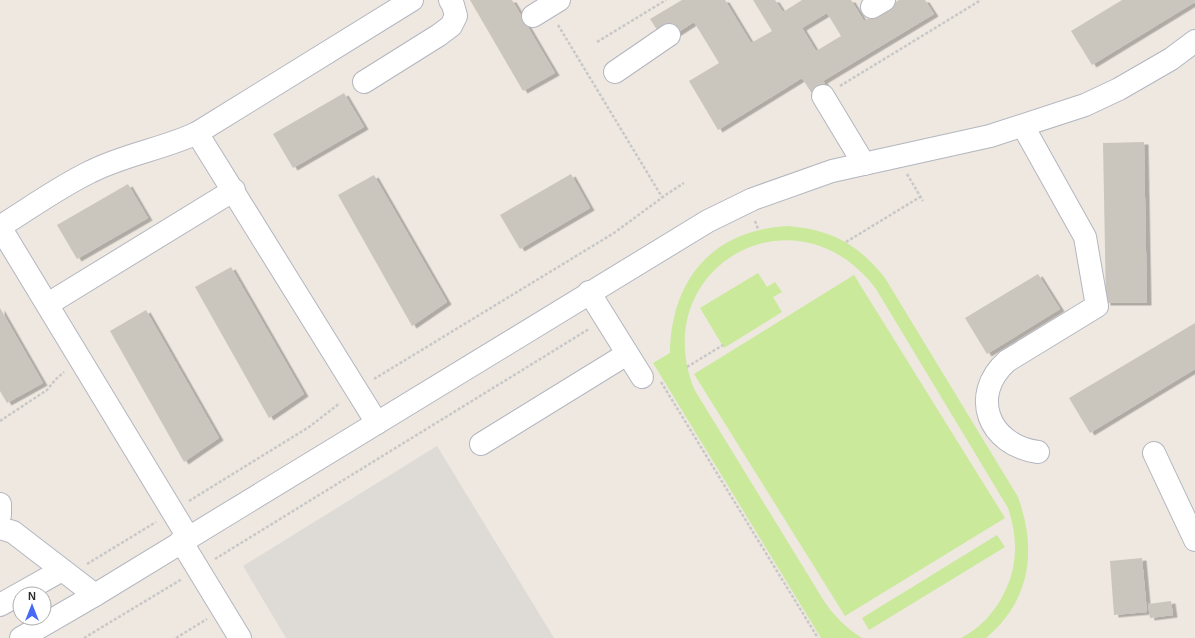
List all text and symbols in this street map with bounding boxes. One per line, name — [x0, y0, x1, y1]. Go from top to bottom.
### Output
north arrow — [12, 586, 52, 626]
text: N — [28, 590, 36, 602]

